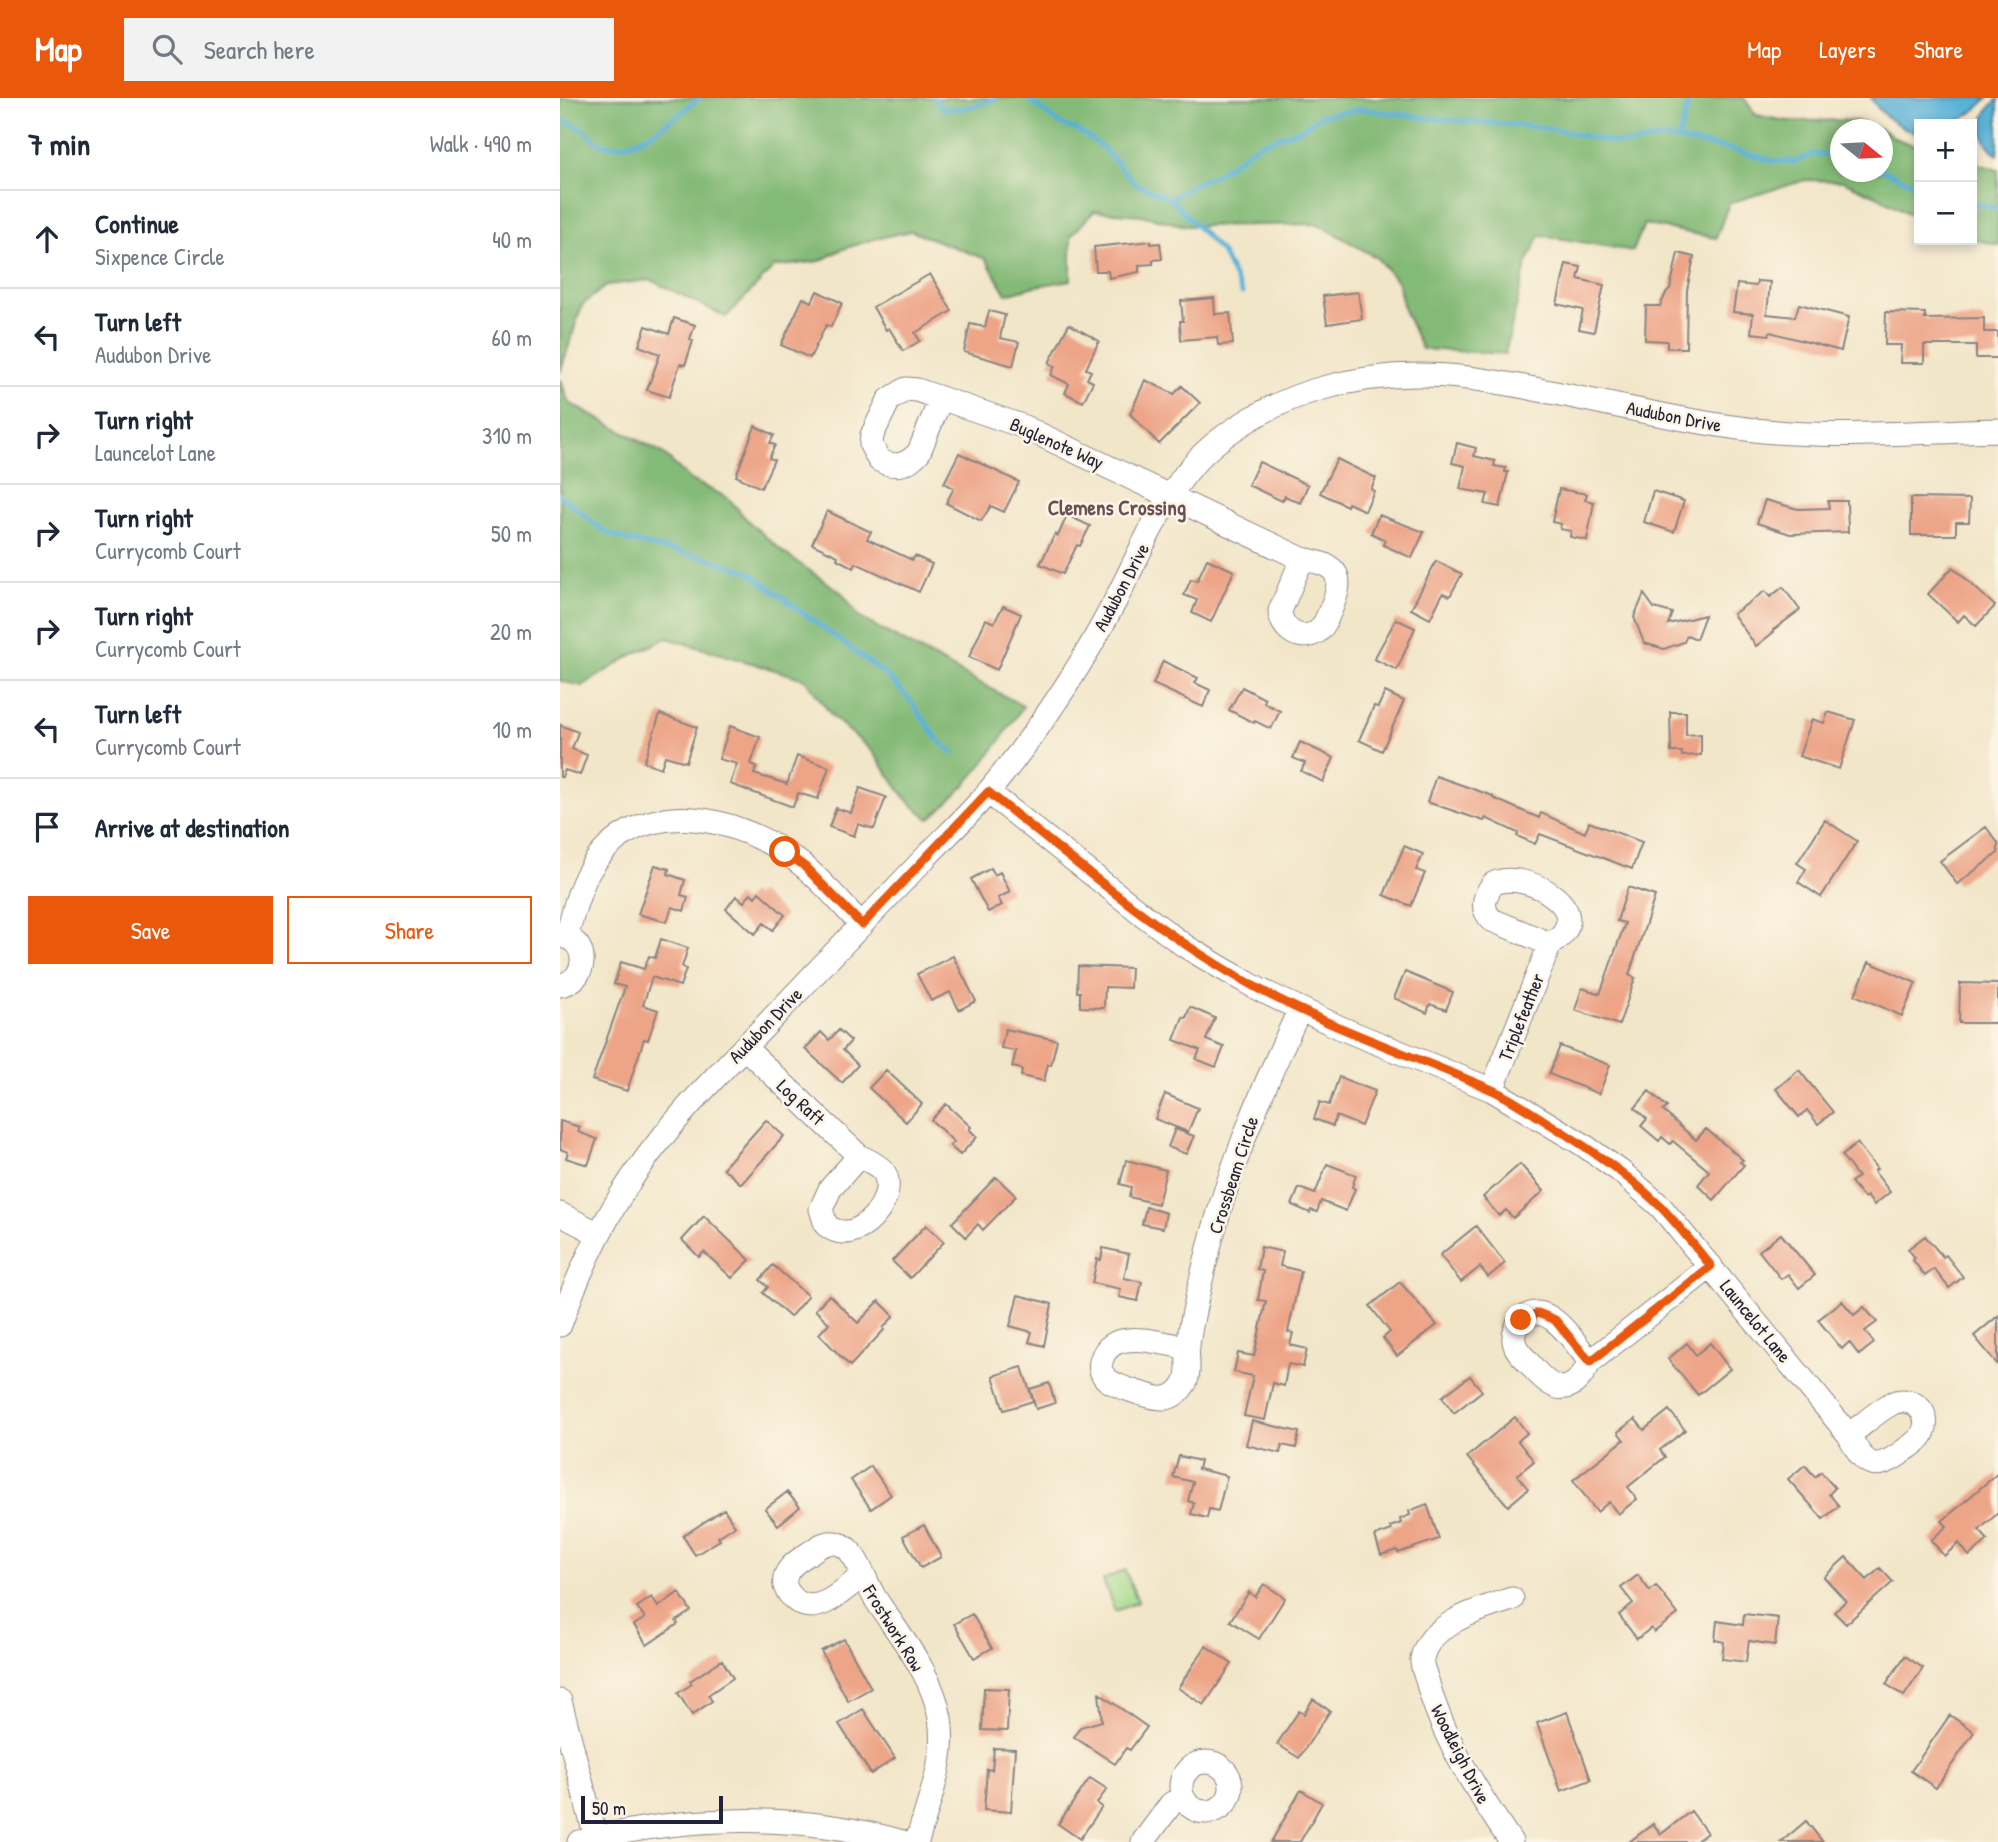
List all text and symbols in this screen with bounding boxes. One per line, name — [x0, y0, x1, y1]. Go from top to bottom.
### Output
search box — [124, 18, 614, 81]
text: Map — [35, 27, 82, 71]
icon: search — [148, 30, 186, 68]
text: Search here — [204, 32, 315, 67]
text: Map — [1747, 33, 1781, 65]
text: Layers — [1819, 33, 1876, 65]
text: Share — [1914, 33, 1963, 65]
north arrow — [1830, 119, 1893, 182]
map controls — [1914, 119, 1977, 245]
button: + — [1914, 119, 1977, 182]
text: 7 min — [28, 124, 90, 164]
text: Walk · 490 m — [430, 128, 532, 159]
button: − — [1914, 182, 1977, 245]
text: Continue — [95, 206, 179, 241]
icon: ahead — [28, 220, 66, 258]
text: 40 m — [492, 224, 532, 255]
text: Sixpence Circle — [95, 241, 225, 272]
text: Turn left — [95, 304, 181, 339]
icon: left — [28, 318, 66, 356]
text: 60 m — [492, 322, 532, 353]
text: Audubon Drive — [95, 339, 211, 370]
street label: Audubon Drive — [1624, 394, 1724, 438]
text: Turn right — [95, 402, 193, 437]
street label: Buglenote Way — [1006, 411, 1108, 475]
icon: right — [28, 416, 66, 454]
text: 310 m — [482, 420, 532, 451]
text: Launcelot Lane — [95, 437, 216, 468]
district label: Clemens Crossing — [1048, 493, 1186, 523]
text: Turn right — [95, 500, 193, 535]
icon: right — [28, 514, 66, 552]
text: 50 m — [491, 518, 532, 549]
text: Currycomb Court — [95, 535, 241, 566]
street label: Audubon Drive — [1087, 538, 1155, 636]
text: Turn right — [95, 598, 193, 633]
icon: right — [28, 612, 66, 650]
text: 20 m — [490, 616, 532, 647]
text: Currycomb Court — [95, 633, 241, 664]
text: Turn left — [95, 696, 181, 731]
icon: left — [28, 710, 66, 748]
text: 10 m — [492, 714, 532, 745]
text: Currycomb Court — [95, 731, 241, 762]
icon: arrive — [28, 808, 66, 846]
text: Arrive at destination — [95, 810, 290, 845]
route start — [769, 836, 800, 867]
button: Save — [28, 896, 273, 964]
button: Share — [287, 896, 532, 964]
street label: Triplefeather — [1492, 969, 1551, 1065]
street label: Audubon Drive — [722, 981, 808, 1069]
street label: Log Raft — [771, 1073, 831, 1131]
street label: Crossbeam Circle — [1202, 1113, 1264, 1237]
street label: Launcelot Lane — [1714, 1274, 1798, 1368]
route end — [1505, 1304, 1536, 1335]
street label: Frostwork Row — [857, 1579, 931, 1676]
street label: Woodleigh Drive — [1425, 1700, 1497, 1808]
scale bar — [581, 1793, 723, 1825]
text: 50 m — [592, 1795, 626, 1821]

